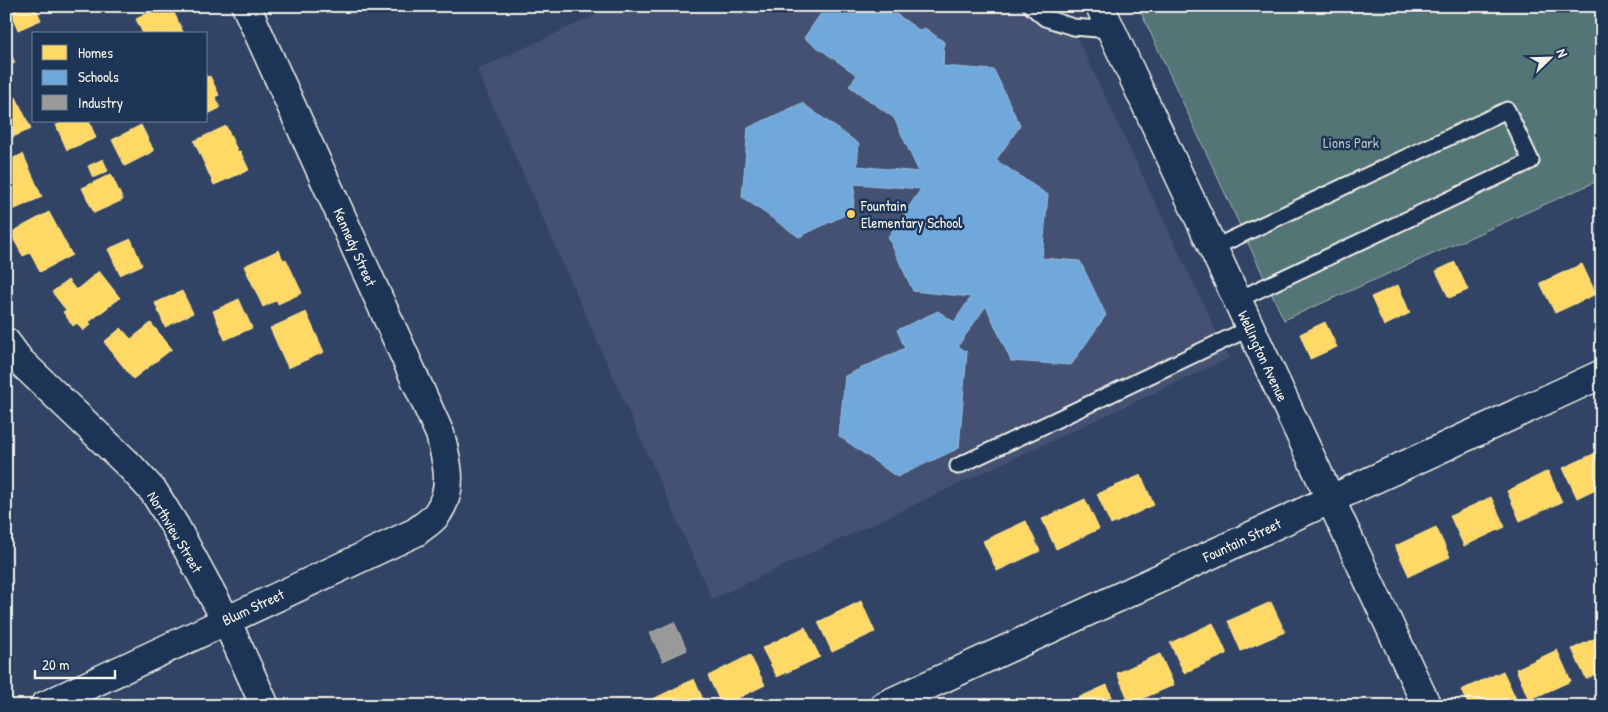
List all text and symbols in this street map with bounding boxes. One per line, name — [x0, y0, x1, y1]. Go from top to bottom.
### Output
legend — [32, 32, 208, 122]
north arrow — [1526, 32, 1576, 82]
text: Homes — [78, 42, 113, 63]
text: N — [1552, 46, 1573, 60]
text: Schools — [78, 66, 119, 87]
text: Industry — [78, 92, 123, 113]
park label: Lions Park — [1323, 132, 1379, 153]
place label: Fountain Elementary School — [860, 195, 962, 233]
street label: Kennedy Street — [328, 204, 382, 290]
marker: Fountain Elementary School — [845, 208, 857, 220]
street label: Wellington Avenue — [1233, 307, 1293, 405]
street label: Northview Street — [142, 487, 208, 578]
street label: Fountain Street — [1199, 512, 1285, 568]
street label: Blum Street — [219, 583, 288, 630]
scale bar — [35, 647, 115, 679]
text: 20 m — [42, 654, 69, 675]

